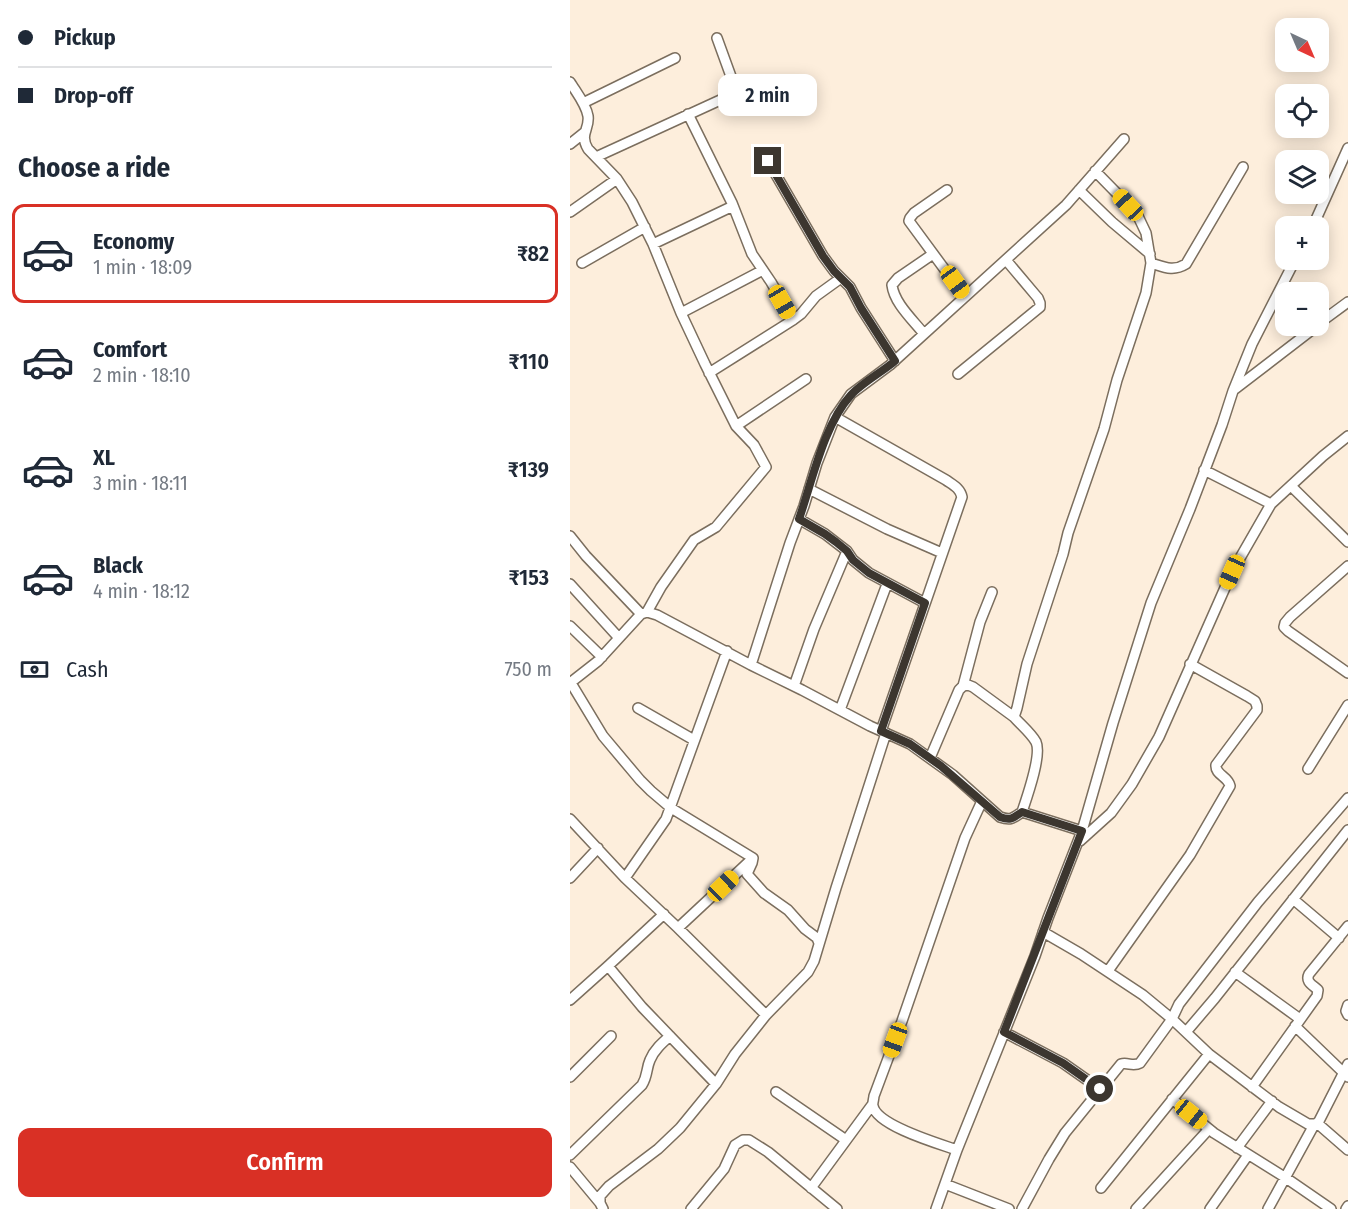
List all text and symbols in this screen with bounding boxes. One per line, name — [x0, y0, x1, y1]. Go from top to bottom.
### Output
north arrow — [1275, 18, 1329, 72]
map controls — [1275, 18, 1329, 336]
text: Pickup — [54, 24, 116, 51]
callout: 2 min — [718, 74, 818, 116]
text: Drop-off — [54, 82, 133, 109]
text: 2 min — [745, 83, 790, 107]
button: locate — [1275, 84, 1329, 138]
route end — [754, 147, 781, 174]
button: layers — [1275, 150, 1329, 204]
text: Choose a ride — [18, 152, 170, 184]
car — [1109, 186, 1147, 224]
button: + — [1275, 216, 1329, 270]
icon: car — [21, 227, 75, 281]
text: Economy — [93, 228, 174, 255]
text: ₹82 — [517, 240, 549, 267]
text: 1 min · 18:09 — [93, 255, 192, 279]
car — [937, 262, 973, 302]
car — [765, 282, 799, 322]
button: − — [1275, 282, 1329, 336]
icon: car — [21, 335, 75, 389]
text: Comfort — [93, 336, 167, 363]
text: ₹110 — [508, 348, 549, 375]
text: 2 min · 18:10 — [93, 363, 191, 387]
icon: car — [21, 443, 75, 497]
text: XL — [93, 444, 115, 471]
text: ₹139 — [508, 456, 549, 483]
text: 3 min · 18:11 — [93, 471, 188, 495]
icon: car — [21, 551, 75, 605]
text: Black — [93, 552, 143, 579]
car — [1216, 552, 1248, 592]
text: ₹153 — [508, 564, 549, 591]
text: 4 min · 18:12 — [93, 579, 190, 603]
icon: cash — [18, 653, 51, 686]
text: Cash — [66, 656, 109, 683]
text: 750 m — [505, 657, 552, 681]
car — [704, 867, 742, 905]
car — [880, 1020, 910, 1060]
route start — [1086, 1075, 1113, 1102]
car — [1171, 1096, 1211, 1132]
button: Confirm — [18, 1128, 552, 1197]

